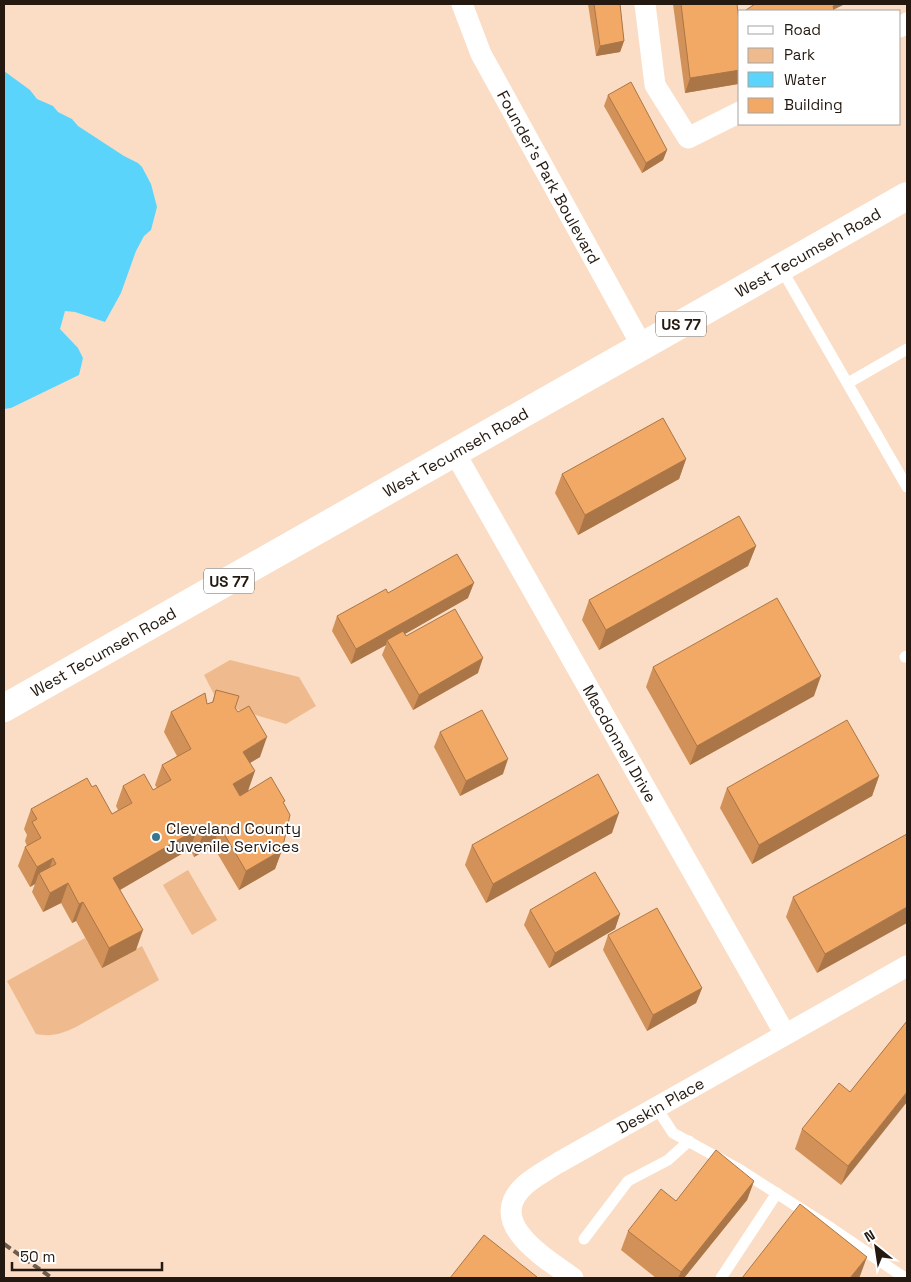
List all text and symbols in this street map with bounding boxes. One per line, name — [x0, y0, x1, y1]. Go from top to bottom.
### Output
legend — [738, 10, 901, 125]
text: Road — [784, 20, 821, 39]
text: Park — [784, 45, 815, 64]
text: Water — [784, 70, 827, 89]
street label: Founder's Park Boulevard — [493, 87, 605, 267]
text: Building — [784, 95, 843, 114]
street label: West Tecumseh Road — [731, 203, 884, 302]
road number: US 77 — [656, 312, 706, 336]
street label: West Tecumseh Road — [379, 402, 532, 502]
road number: US 77 — [204, 568, 254, 594]
street label: West Tecumseh Road — [27, 602, 180, 701]
street label: Macdonnell Drive — [578, 681, 662, 806]
place label: Cleveland County Juvenile Services — [166, 818, 301, 857]
marker: Cleveland County Juvenile Services — [150, 831, 162, 843]
street label: Deskin Place — [613, 1072, 708, 1138]
north arrow — [851, 1222, 901, 1272]
text: N — [861, 1226, 878, 1246]
scale bar — [12, 1240, 162, 1272]
text: 50 m — [20, 1247, 55, 1266]

